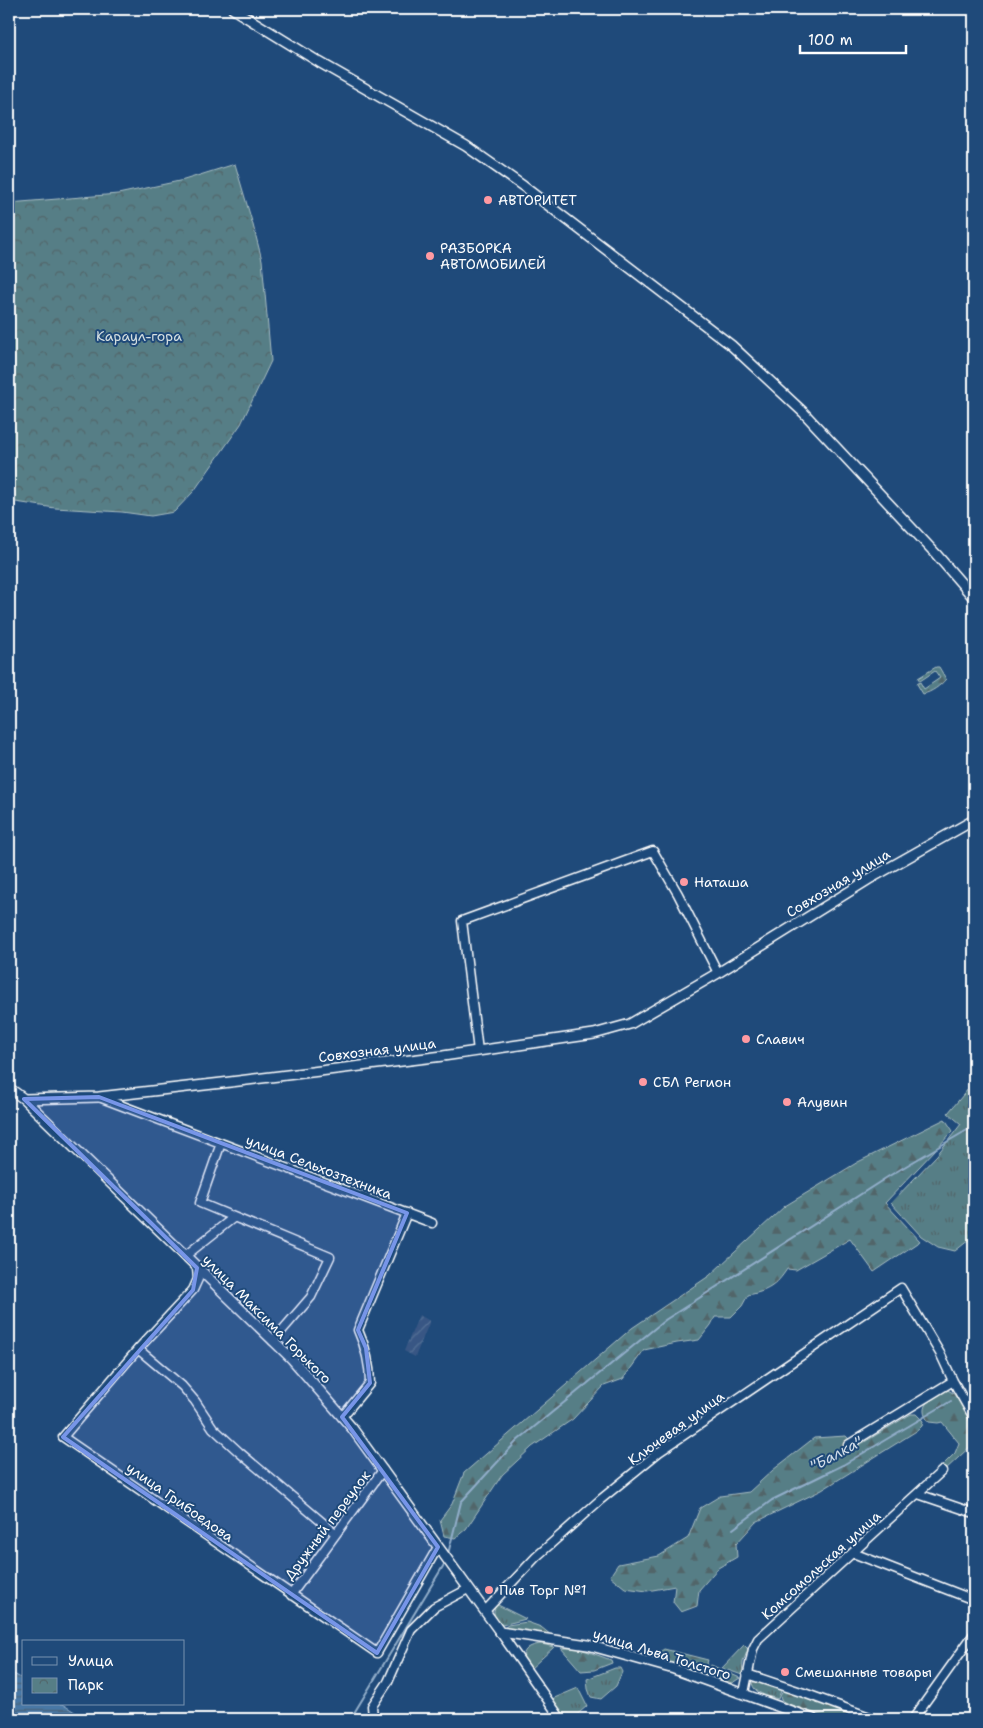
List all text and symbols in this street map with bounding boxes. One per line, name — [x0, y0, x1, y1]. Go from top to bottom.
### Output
scale bar — [800, 22, 907, 54]
text: 100 m — [808, 30, 853, 50]
place label: АВТОРИТЕТ — [498, 191, 577, 209]
marker: АВТОРИТЕТ — [482, 194, 494, 206]
place label: РАЗБОРКА АВТОМОБИЛЕЙ — [440, 239, 546, 273]
marker: РАЗБОРКА АВТОМОБИЛЕЙ — [424, 250, 436, 262]
park label: Караул-гора — [96, 327, 182, 345]
street label: Совхозная улица — [783, 845, 894, 921]
place label: Наташа — [694, 873, 749, 891]
marker: Наташа — [678, 876, 690, 888]
place label: Славич — [756, 1030, 805, 1048]
marker: Славич — [740, 1033, 752, 1045]
street label: Совхозная улица — [317, 1034, 437, 1066]
place label: СБЛ Регион — [653, 1073, 731, 1091]
marker: СБЛ Регион — [637, 1076, 649, 1088]
place label: Алувин — [797, 1093, 847, 1111]
marker: Алувин — [781, 1096, 793, 1108]
street label: улица Сельхозтехника — [243, 1131, 395, 1203]
street label: улица Максима Горького — [199, 1251, 335, 1387]
street label: Ключевая улица — [624, 1387, 728, 1469]
water label: "Балка" — [806, 1432, 866, 1476]
street label: улица Грибоедова — [123, 1458, 237, 1546]
street label: Дружный переулок — [280, 1466, 374, 1583]
street label: Комсомольская улица — [758, 1506, 885, 1623]
place label: Пив Торг №1 — [499, 1581, 587, 1599]
marker: Пив Торг №1 — [483, 1584, 495, 1596]
street label: улица Льва Толстого — [591, 1624, 733, 1684]
legend — [22, 1640, 185, 1706]
text: Улица — [68, 1651, 114, 1671]
place label: Смешанные товары — [795, 1663, 932, 1681]
marker: Смешанные товары — [779, 1666, 791, 1678]
text: Парк — [68, 1675, 104, 1695]

